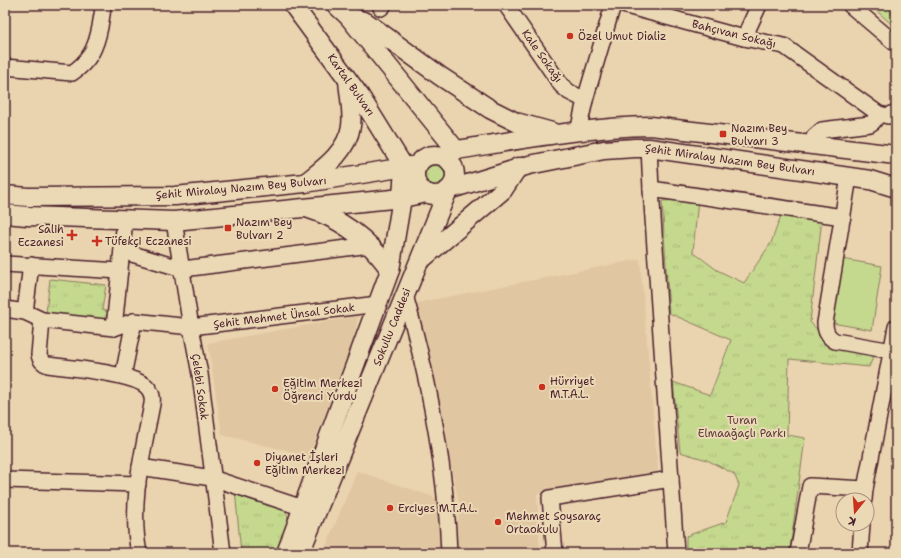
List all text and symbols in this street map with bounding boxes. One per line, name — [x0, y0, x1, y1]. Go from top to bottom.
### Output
street label: Bahçıvan Sokağı — [690, 16, 778, 52]
street label: Kale Sokağı — [518, 26, 566, 86]
place label: Özel Umut Dializ — [578, 29, 667, 44]
marker: Özel Umut Dializ — [565, 31, 575, 41]
street label: Kartal Bulvarı — [324, 51, 378, 119]
place label: Nazım Bey Bulvarı 3 — [731, 121, 787, 149]
marker: Nazım Bey Bulvarı 3 — [718, 129, 728, 139]
street label: Şehit Miralay Nazım Bey Bulvarı — [644, 141, 816, 179]
street label: Şehit Miralay Nazım Bey Bulvarı — [155, 173, 327, 203]
place label: Nazım Bey Bulvarı 2 — [236, 215, 292, 243]
place label: Salih Eczanesi — [18, 222, 64, 250]
marker: Nazım Bey Bulvarı 2 — [223, 223, 233, 233]
marker: Salih Eczanesi — [67, 230, 77, 240]
place label: Tüfekçi Eczanesi — [105, 234, 192, 249]
marker: Tüfekçi Eczanesi — [92, 236, 102, 246]
street label: Sokullu Caddesi — [370, 286, 414, 368]
street label: Şehit Mehmet Ünsal Sokak — [212, 300, 356, 332]
street label: Çelebi Sokak — [188, 353, 212, 421]
place label: Hürriyet M.T.A.L. — [550, 374, 594, 402]
place label: Eğitim Merkezi Öğrenci Yurdu — [283, 376, 363, 404]
marker: Hürriyet M.T.A.L. — [537, 382, 547, 392]
marker: Eğitim Merkezi Öğrenci Yurdu — [270, 384, 280, 394]
park label: Turan Elmaağaçlı Parkı — [698, 413, 786, 441]
place label: Diyanet İşleri Eğitim Merkezi — [265, 450, 345, 478]
marker: Diyanet İşleri Eğitim Merkezi — [252, 458, 262, 468]
north arrow — [835, 492, 875, 532]
place label: Erciyes M.T.A.L. — [398, 501, 478, 516]
marker: Erciyes M.T.A.L. — [385, 503, 395, 513]
place label: Mehmet Soysaraç Ortaokulu — [506, 509, 601, 537]
text: K — [846, 513, 858, 529]
marker: Mehmet Soysaraç Ortaokulu — [493, 517, 503, 527]

